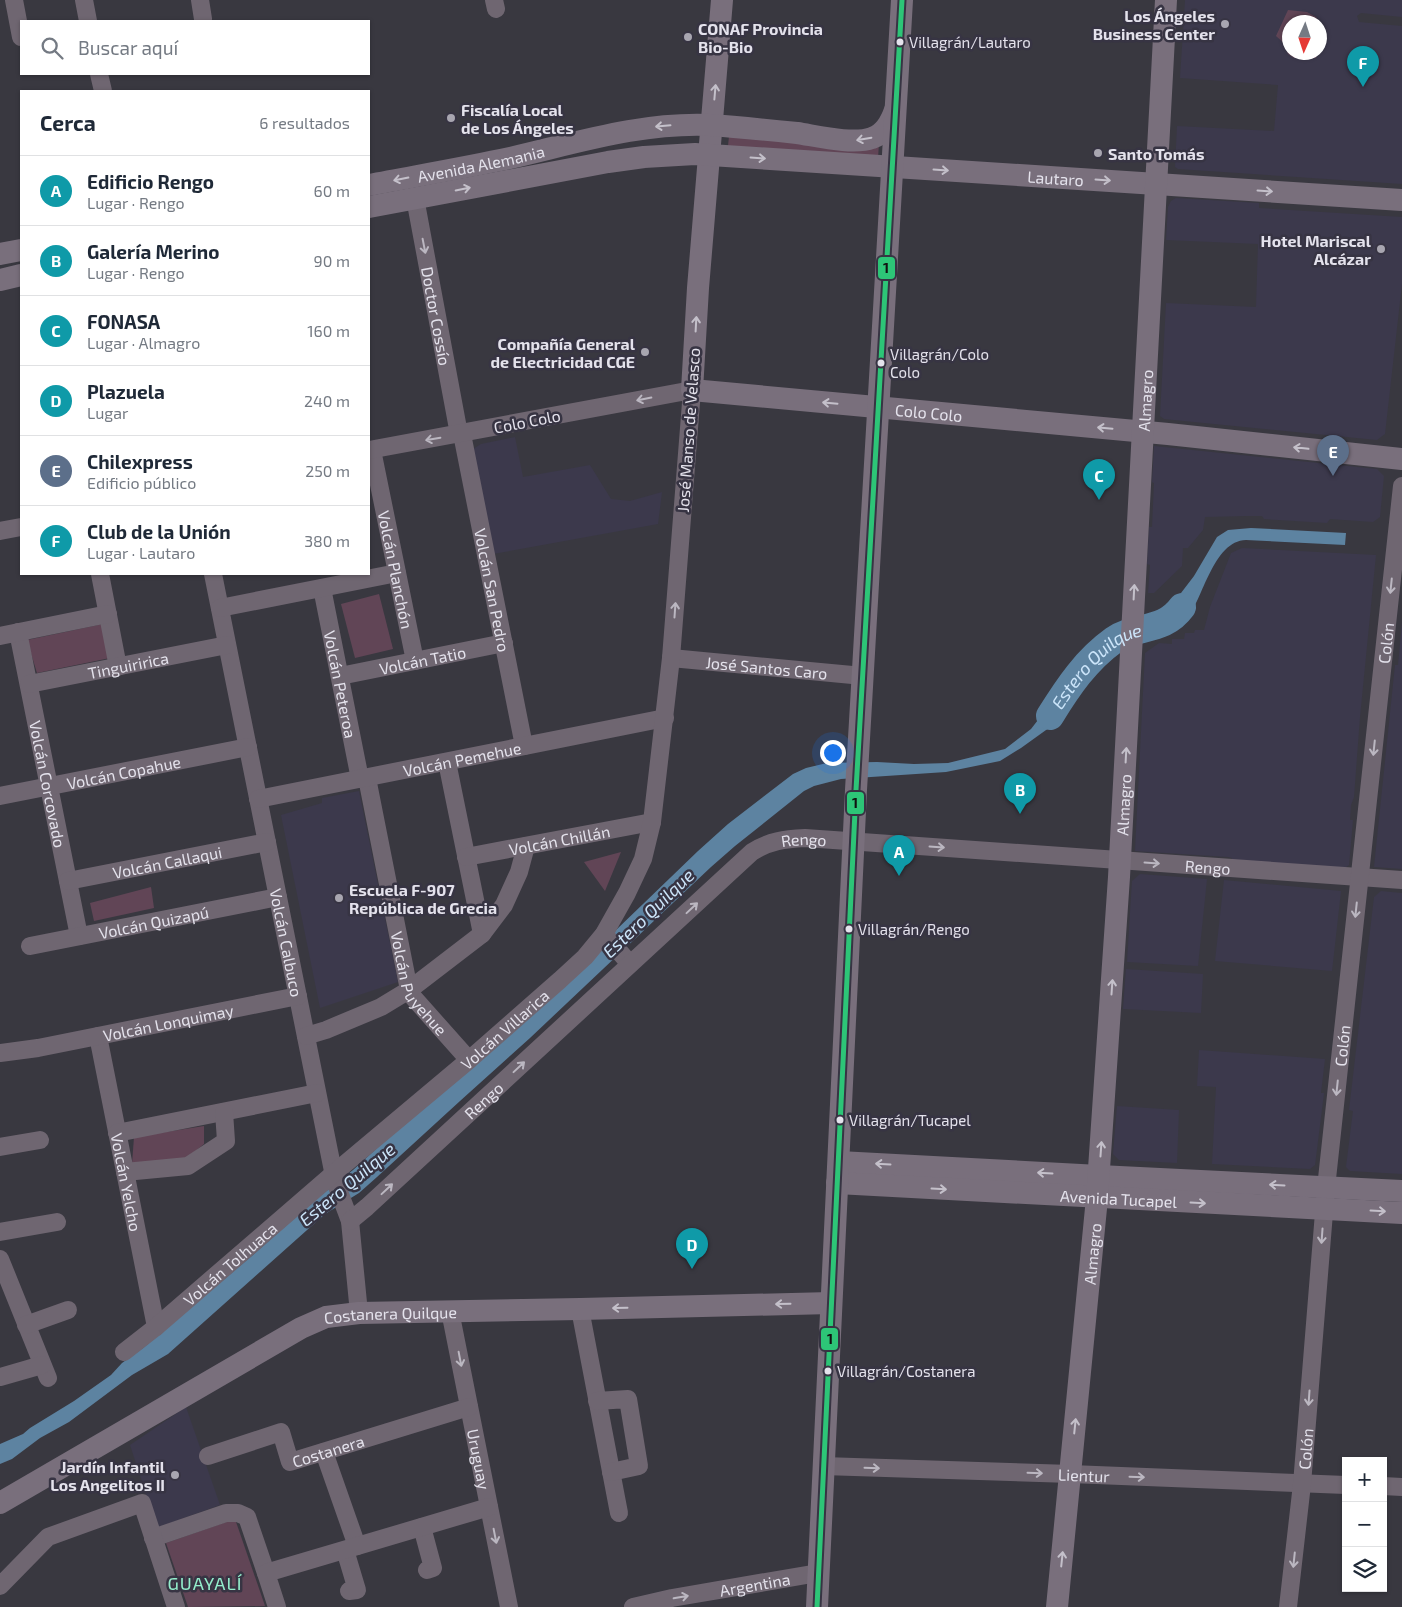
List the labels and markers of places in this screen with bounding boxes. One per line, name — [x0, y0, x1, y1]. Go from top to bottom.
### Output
place label: Los Ángeles Business Center — [1093, 6, 1215, 43]
marker: Los Ángeles Business Center — [1219, 18, 1231, 30]
place label: CONAF Provincia Bio-Bio — [698, 19, 823, 56]
marker: CONAF Provincia Bio-Bio — [682, 31, 694, 43]
place label: Villagrán/Lautaro — [909, 33, 1031, 51]
marker: Villagrán/Lautaro — [895, 37, 905, 47]
pin: F — [1347, 46, 1379, 87]
place label: Fiscalía Local de Los Ángeles — [461, 100, 574, 137]
marker: Fiscalía Local de Los Ángeles — [445, 112, 457, 124]
place label: Santo Tomás — [1108, 144, 1204, 163]
marker: Santo Tomás — [1092, 147, 1104, 159]
place label: Hotel Mariscal Alcázar — [1261, 231, 1372, 268]
marker: Hotel Mariscal Alcázar — [1375, 243, 1387, 255]
place label: Compañía General de Electricidad CGE — [490, 334, 636, 371]
place label: Villagrán/Colo Colo — [890, 345, 989, 381]
marker: Compañía General de Electricidad CGE — [639, 346, 651, 358]
marker: Villagrán/Colo Colo — [876, 358, 886, 368]
pin: E — [1317, 435, 1349, 476]
pin: C — [1083, 459, 1115, 500]
pin: B — [1004, 773, 1036, 814]
pin: A — [883, 835, 915, 876]
place label: Escuela F-907 República de Grecia — [349, 880, 497, 917]
marker: Escuela F-907 República de Grecia — [333, 892, 345, 904]
place label: Villagrán/Rengo — [858, 920, 970, 938]
marker: Villagrán/Rengo — [844, 924, 854, 934]
place label: Villagrán/Tucapel — [849, 1111, 971, 1129]
marker: Villagrán/Tucapel — [835, 1115, 845, 1125]
pin: D — [676, 1228, 708, 1269]
place label: Villagrán/Costanera — [837, 1362, 976, 1380]
marker: Villagrán/Costanera — [823, 1366, 833, 1376]
place label: Jardín Infantil Los Angelitos II — [50, 1457, 166, 1494]
marker: Jardín Infantil Los Angelitos II — [169, 1469, 181, 1481]

